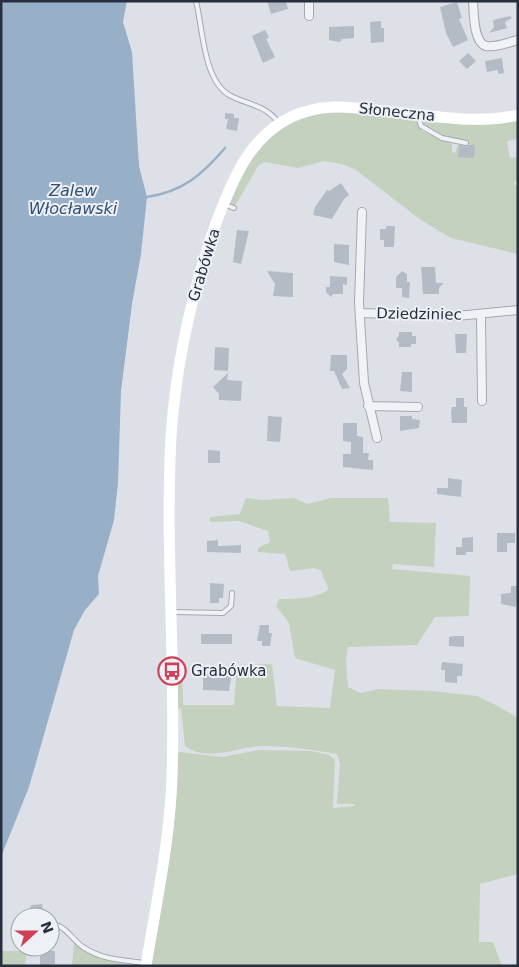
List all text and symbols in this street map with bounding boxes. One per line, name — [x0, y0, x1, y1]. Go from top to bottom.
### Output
street label: Słoneczna — [358, 99, 436, 125]
water label: Zalew Włocławski — [29, 181, 118, 218]
street label: Grabówka — [184, 226, 224, 304]
street label: Dziedziniec — [376, 304, 462, 324]
bus stop icon: Grabówka — [157, 656, 187, 686]
place label: Grabówka — [191, 662, 267, 680]
north arrow — [10, 907, 60, 957]
text: N — [38, 919, 57, 936]

